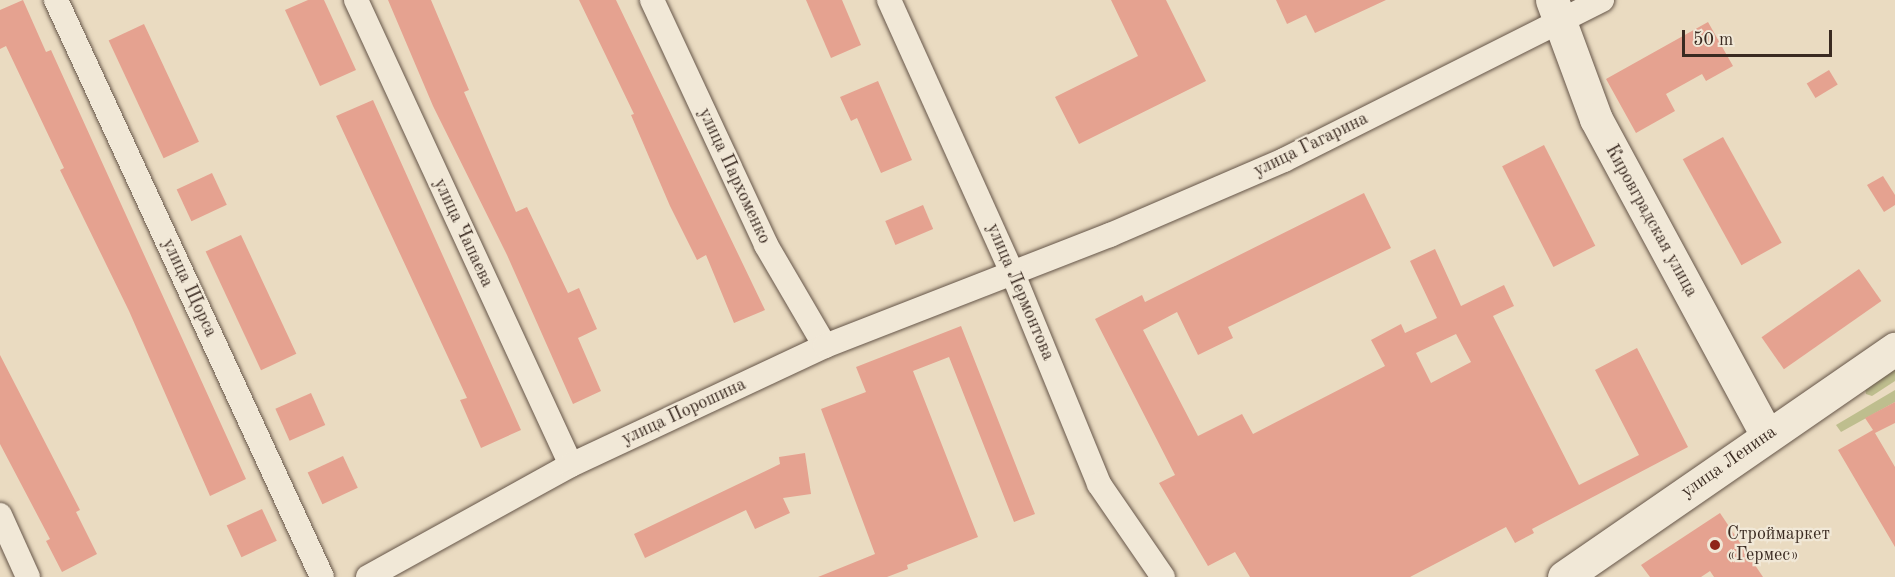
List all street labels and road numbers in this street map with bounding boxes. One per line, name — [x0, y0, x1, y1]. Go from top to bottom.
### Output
street label: улица Пархоменко — [693, 105, 775, 247]
street label: улица Гагарина — [1250, 108, 1372, 182]
street label: Кировградская улица — [1600, 141, 1702, 301]
street label: улица Чапаева — [428, 175, 498, 291]
street label: улица Лермонтова — [981, 220, 1059, 364]
street label: улица Щорса — [157, 235, 221, 341]
street label: улица Порошина — [618, 374, 750, 450]
street label: улица Ленина — [1677, 421, 1781, 503]

